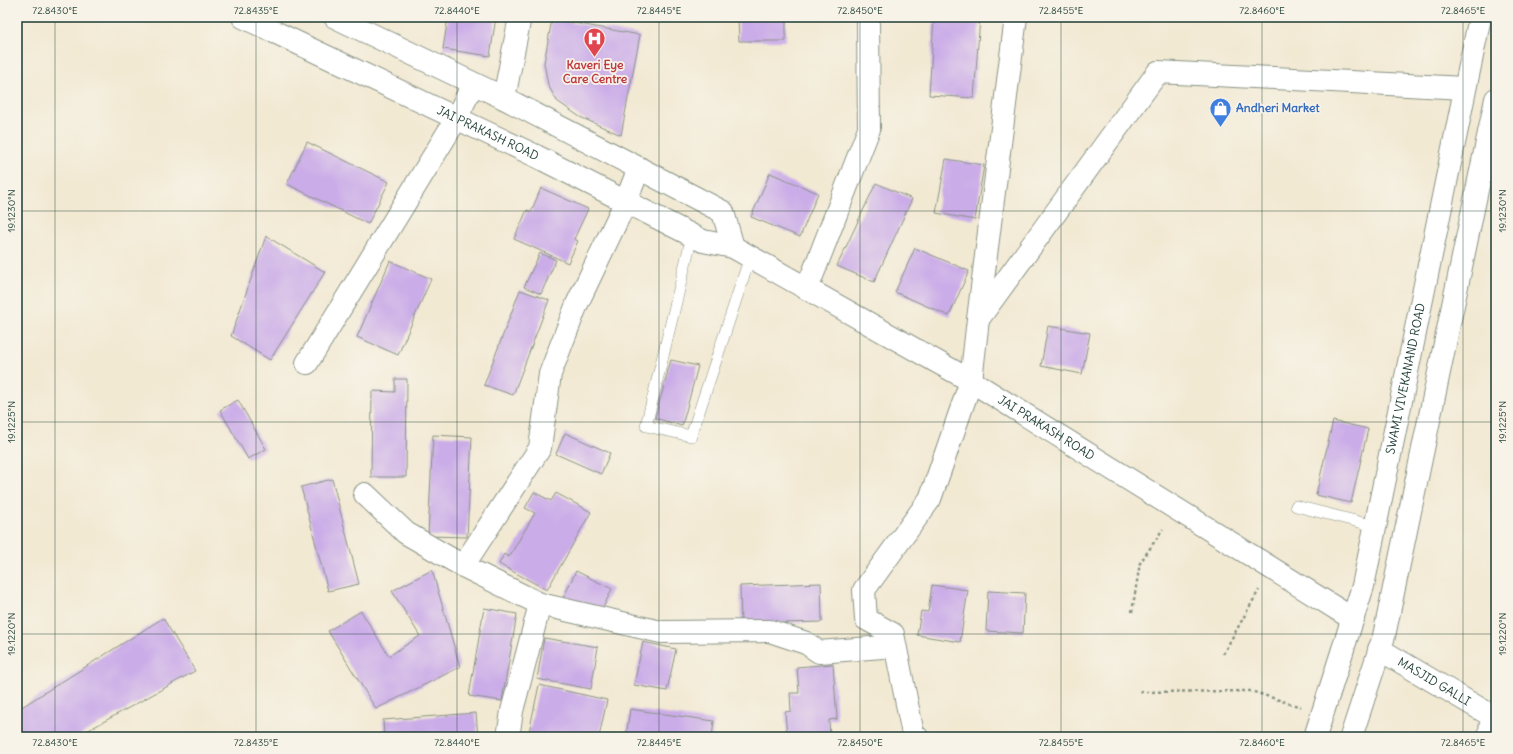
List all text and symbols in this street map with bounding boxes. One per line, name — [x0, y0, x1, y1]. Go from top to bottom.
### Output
text: 72.8430°E — [32, 4, 78, 17]
text: 72.8435°E — [234, 4, 278, 17]
text: 72.8440°E — [434, 4, 480, 17]
text: 72.8445°E — [637, 4, 681, 17]
text: 72.8450°E — [837, 4, 883, 17]
text: 72.8455°E — [1039, 4, 1083, 17]
text: 72.8460°E — [1239, 4, 1285, 17]
text: 72.8465°E — [1441, 4, 1485, 17]
hospital icon: Kaveri Eye Care Centre — [582, 25, 608, 58]
place label: Kaveri Eye Care Centre — [563, 57, 628, 86]
shop icon: Andheri Market — [1207, 95, 1233, 128]
place label: Andheri Market — [1236, 100, 1320, 115]
street label: JAI PRAKASH ROAD — [435, 102, 541, 163]
text: 19.1230°N — [5, 189, 18, 233]
text: 19.1230°N — [1496, 189, 1509, 233]
street label: SWAMI VIVEKANAND ROAD — [1382, 302, 1428, 456]
street label: JAI PRAKASH ROAD — [995, 392, 1098, 463]
text: 19.1225°N — [5, 401, 18, 443]
text: 19.1225°N — [1496, 401, 1509, 443]
text: 19.1220°N — [5, 613, 18, 655]
text: 19.1220°N — [1496, 613, 1509, 655]
street label: MASJID GALLI — [1395, 654, 1473, 709]
text: 72.8430°E — [32, 736, 78, 749]
text: 72.8435°E — [234, 736, 278, 749]
text: 72.8440°E — [434, 736, 480, 749]
text: 72.8445°E — [637, 736, 681, 749]
text: 72.8450°E — [837, 736, 883, 749]
text: 72.8455°E — [1039, 736, 1083, 749]
text: 72.8460°E — [1239, 736, 1285, 749]
text: 72.8465°E — [1441, 736, 1485, 749]

